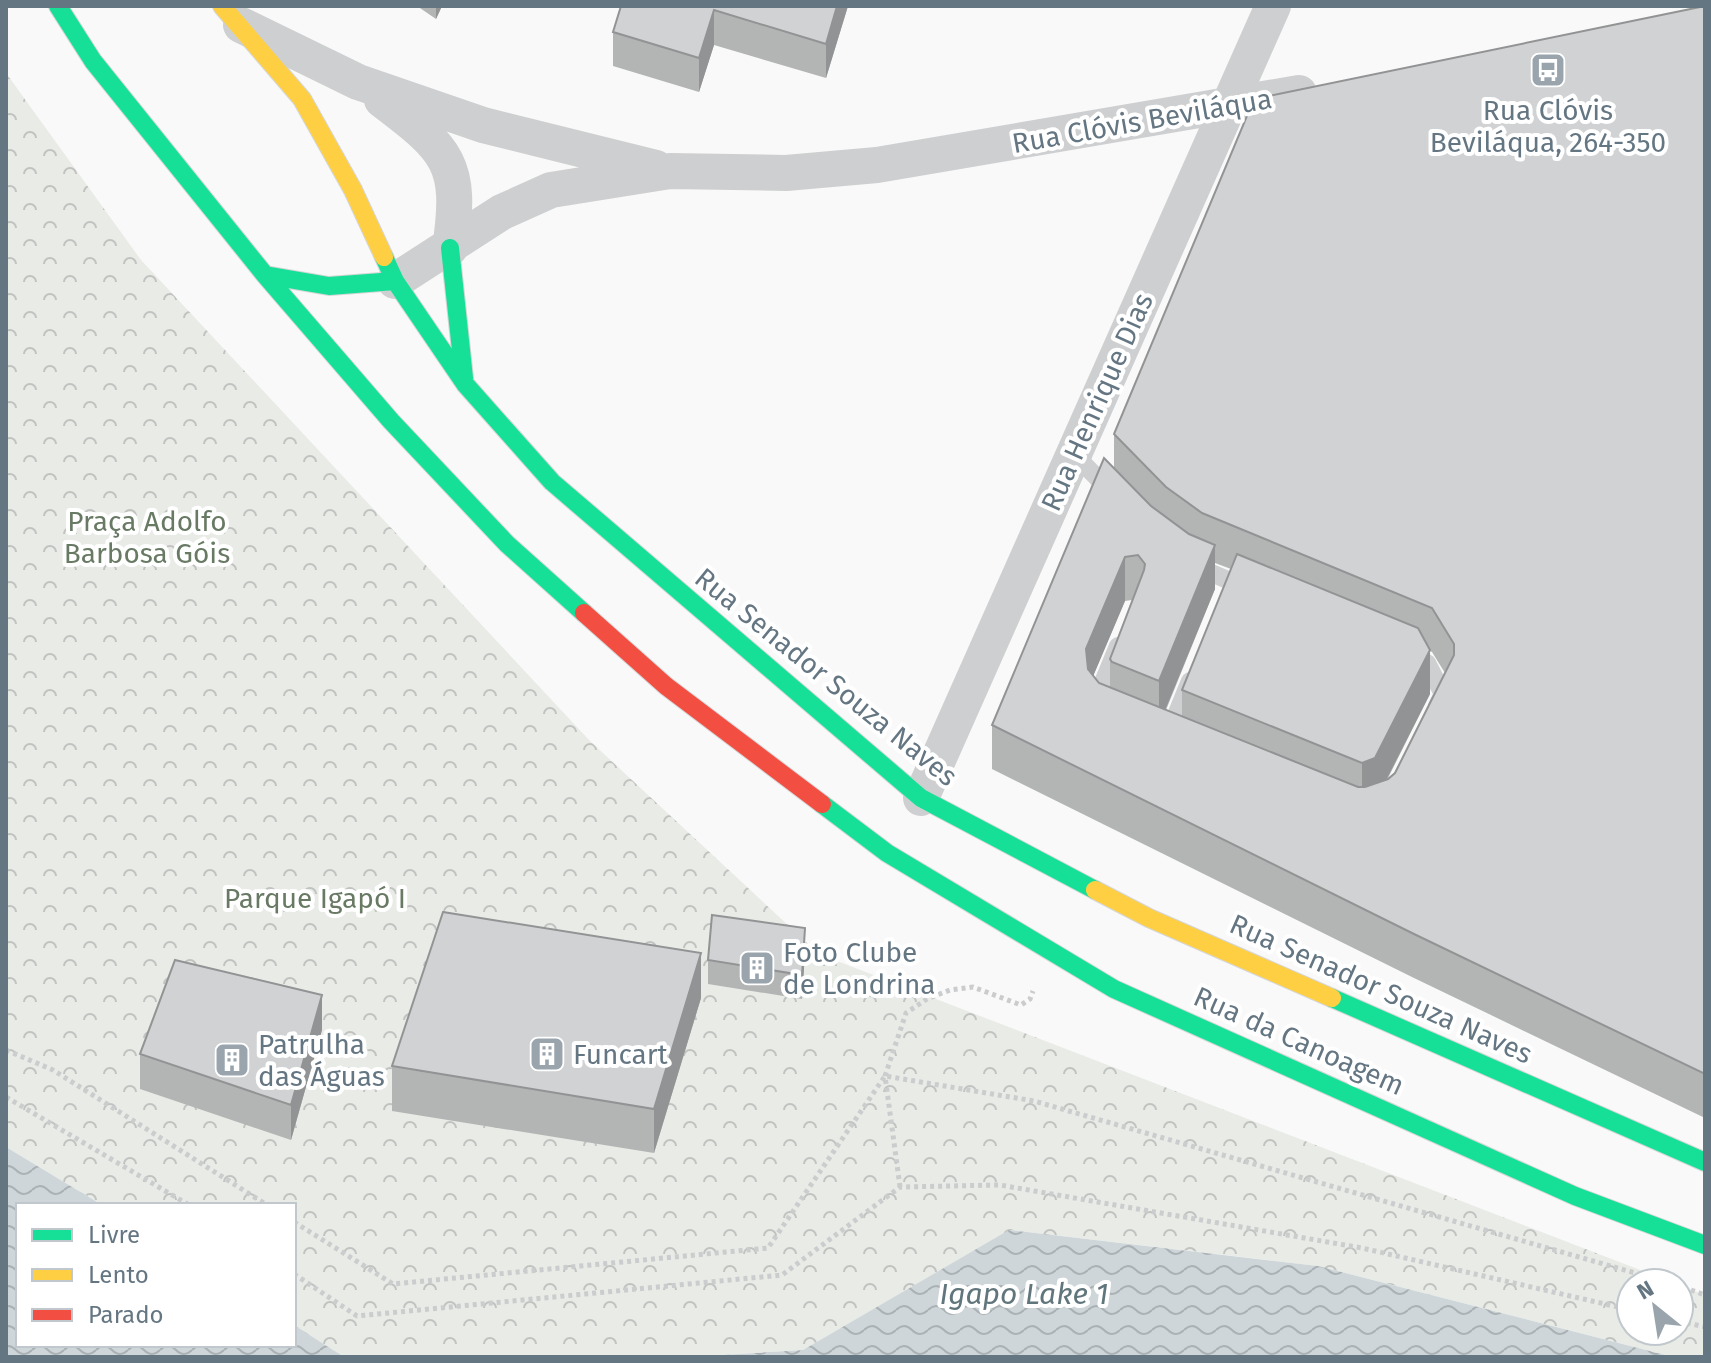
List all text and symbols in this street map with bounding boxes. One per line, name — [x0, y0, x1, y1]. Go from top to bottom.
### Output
bus stop icon: Rua Clóvis Beviláqua, 264-350 — [1529, 51, 1567, 89]
street label: Rua Clóvis Beviláqua — [1010, 82, 1274, 160]
place label: Rua Clóvis Beviláqua, 264-350 — [1430, 94, 1666, 159]
street label: Rua Henrique Dias — [1034, 288, 1160, 516]
park label: Praça Adolfo Barbosa Góis — [64, 505, 230, 570]
street label: Rua Senador Souza Naves — [688, 561, 964, 793]
park label: Parque Igapó I — [224, 882, 406, 915]
street label: Rua Senador Souza Naves — [1225, 907, 1537, 1071]
place label: Foto Clube de Londrina — [783, 936, 936, 1001]
building icon: Foto Clube de Londrina — [738, 949, 776, 987]
street label: Rua da Canoagem — [1189, 980, 1409, 1102]
place label: Patrulha das Águas — [258, 1028, 385, 1093]
building icon: Funcart — [528, 1035, 566, 1073]
place label: Funcart — [573, 1038, 669, 1071]
building icon: Patrulha das Águas — [213, 1041, 251, 1079]
legend — [16, 1203, 296, 1347]
text: Livre — [88, 1221, 140, 1249]
text: Lento — [88, 1261, 149, 1289]
north arrow — [1615, 1267, 1695, 1347]
text: N — [1632, 1275, 1658, 1305]
water label: Igapo Lake 1 — [939, 1276, 1109, 1312]
text: Parado — [88, 1301, 164, 1329]

